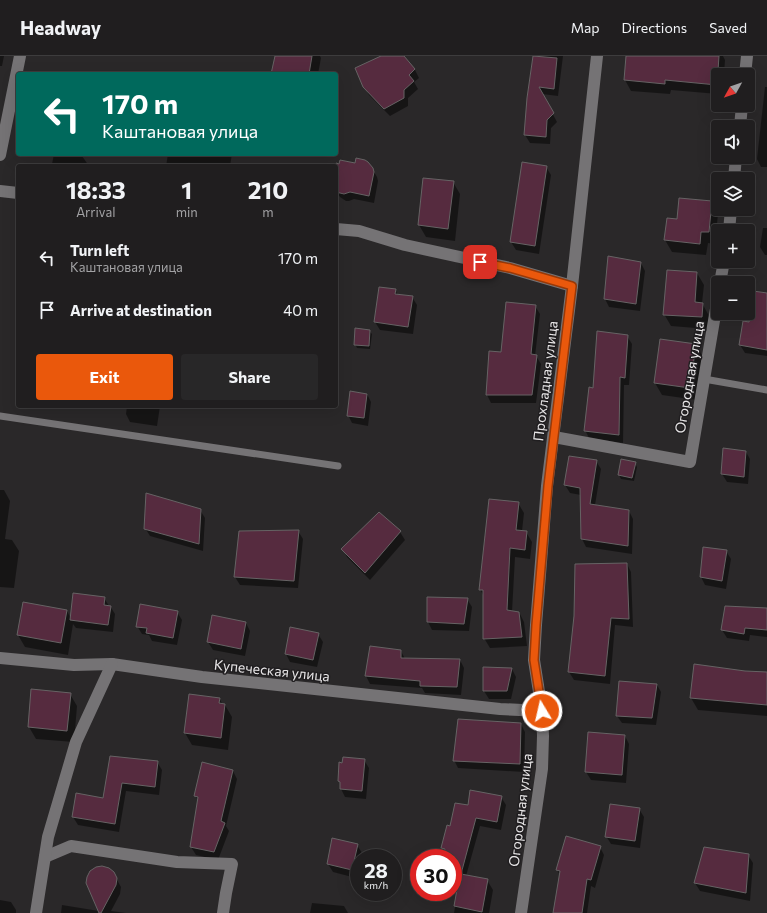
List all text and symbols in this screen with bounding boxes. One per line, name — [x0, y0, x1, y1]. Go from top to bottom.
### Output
text: Headway — [20, 16, 101, 39]
text: Map — [571, 19, 600, 36]
text: Directions — [622, 19, 687, 36]
text: Saved — [709, 19, 747, 36]
north arrow — [711, 68, 755, 112]
map controls — [711, 68, 755, 320]
text: 170 m — [102, 86, 178, 120]
icon: left — [36, 88, 88, 140]
text: Каштановая улица — [102, 120, 258, 142]
button: sound — [711, 120, 755, 164]
button: layers — [711, 172, 755, 216]
text: 18:33 — [66, 175, 126, 204]
text: 1 — [181, 175, 192, 204]
text: 210 — [248, 175, 288, 204]
text: Arrival — [76, 204, 115, 220]
text: min — [176, 204, 198, 220]
text: m — [262, 204, 274, 220]
button: + — [711, 224, 755, 268]
text: Turn left — [70, 241, 129, 259]
pin — [463, 245, 497, 279]
icon: left — [36, 247, 58, 269]
text: 170 m — [278, 249, 318, 267]
icon: arrive — [469, 251, 491, 273]
text: Каштановая улица — [70, 259, 183, 275]
button: − — [711, 276, 755, 320]
icon: arrive — [36, 299, 58, 321]
text: Arrive at destination — [70, 301, 212, 319]
text: 40 m — [283, 301, 318, 319]
street label: Огородная улица — [671, 319, 707, 435]
street label: Прохладная улица — [529, 320, 561, 442]
button: Exit — [36, 354, 173, 400]
button: Share — [181, 354, 318, 400]
street label: Купеческая улица — [213, 655, 331, 685]
position arrow — [521, 690, 563, 732]
street label: Огородная улица — [505, 752, 535, 868]
speed limit sign: 30 — [410, 849, 462, 901]
text: 28 — [364, 858, 388, 882]
text: km/h — [364, 879, 388, 891]

